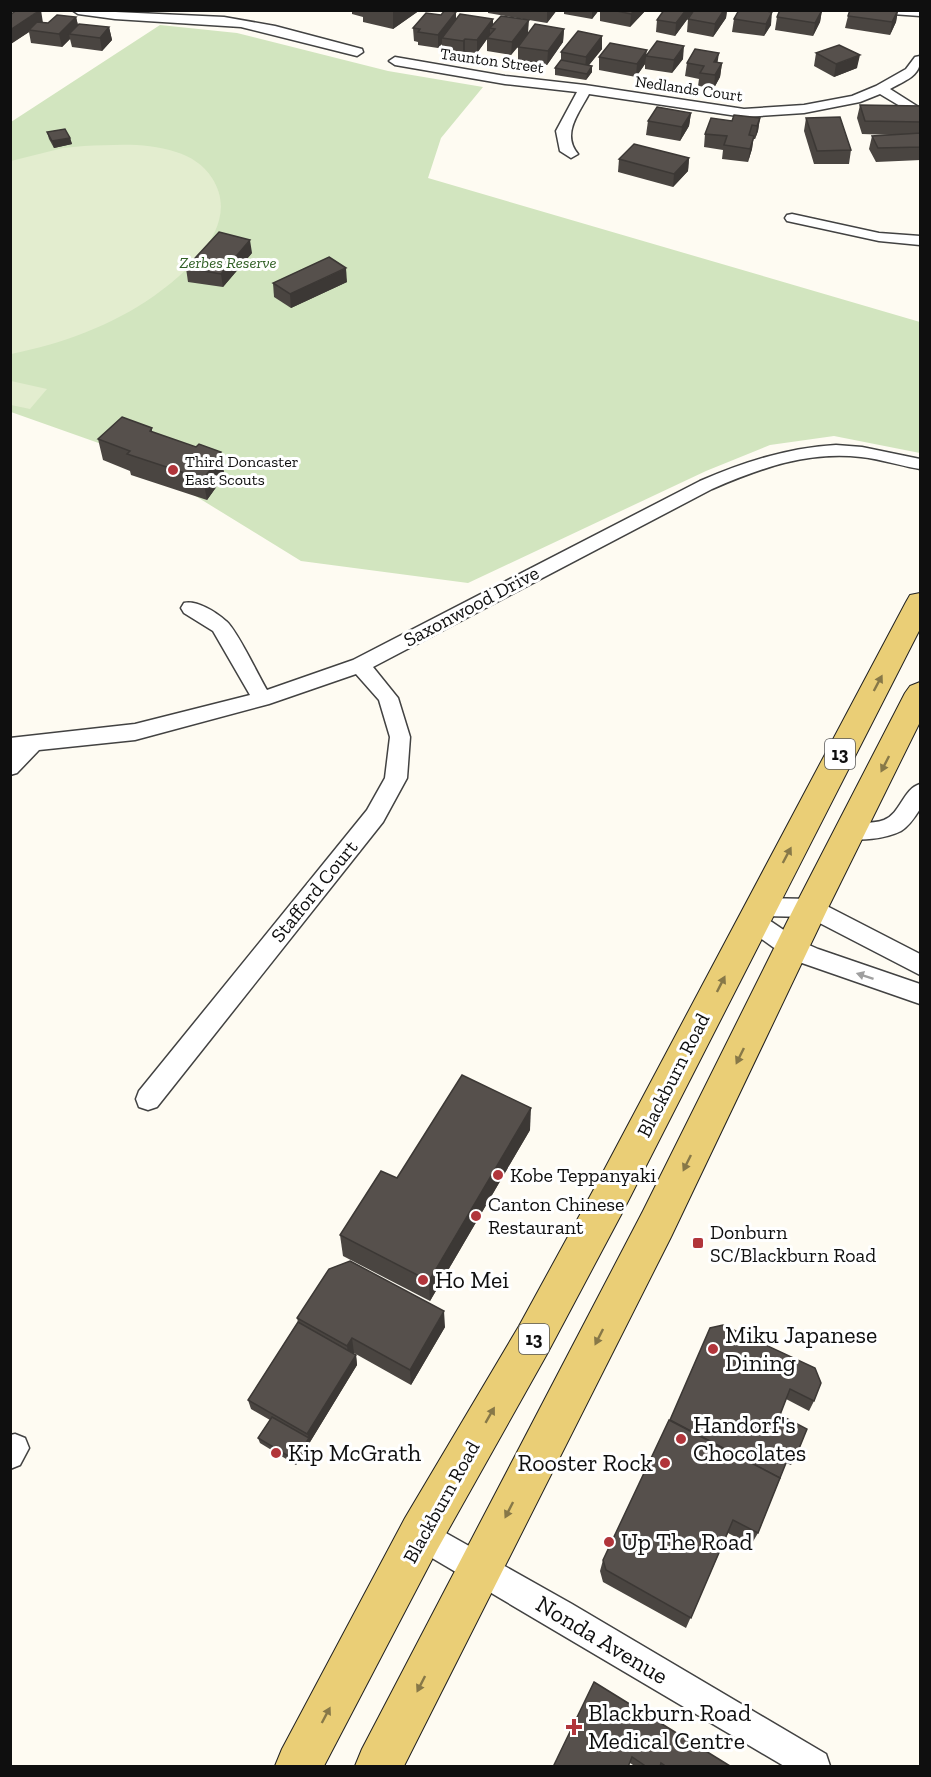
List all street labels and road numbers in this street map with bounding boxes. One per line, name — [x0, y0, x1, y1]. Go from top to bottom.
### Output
street label: Taunton Street — [439, 44, 545, 77]
street label: Nedlands Court — [634, 72, 744, 105]
street label: Saxonwood Drive — [399, 560, 543, 652]
road number: 13 — [825, 739, 855, 769]
street label: Stafford Court — [266, 835, 363, 947]
street label: Blackburn Road — [631, 1009, 715, 1141]
road number: 13 — [519, 1324, 549, 1354]
street label: Blackburn Road — [398, 1437, 484, 1567]
street label: Nonda Avenue — [531, 1589, 673, 1690]

